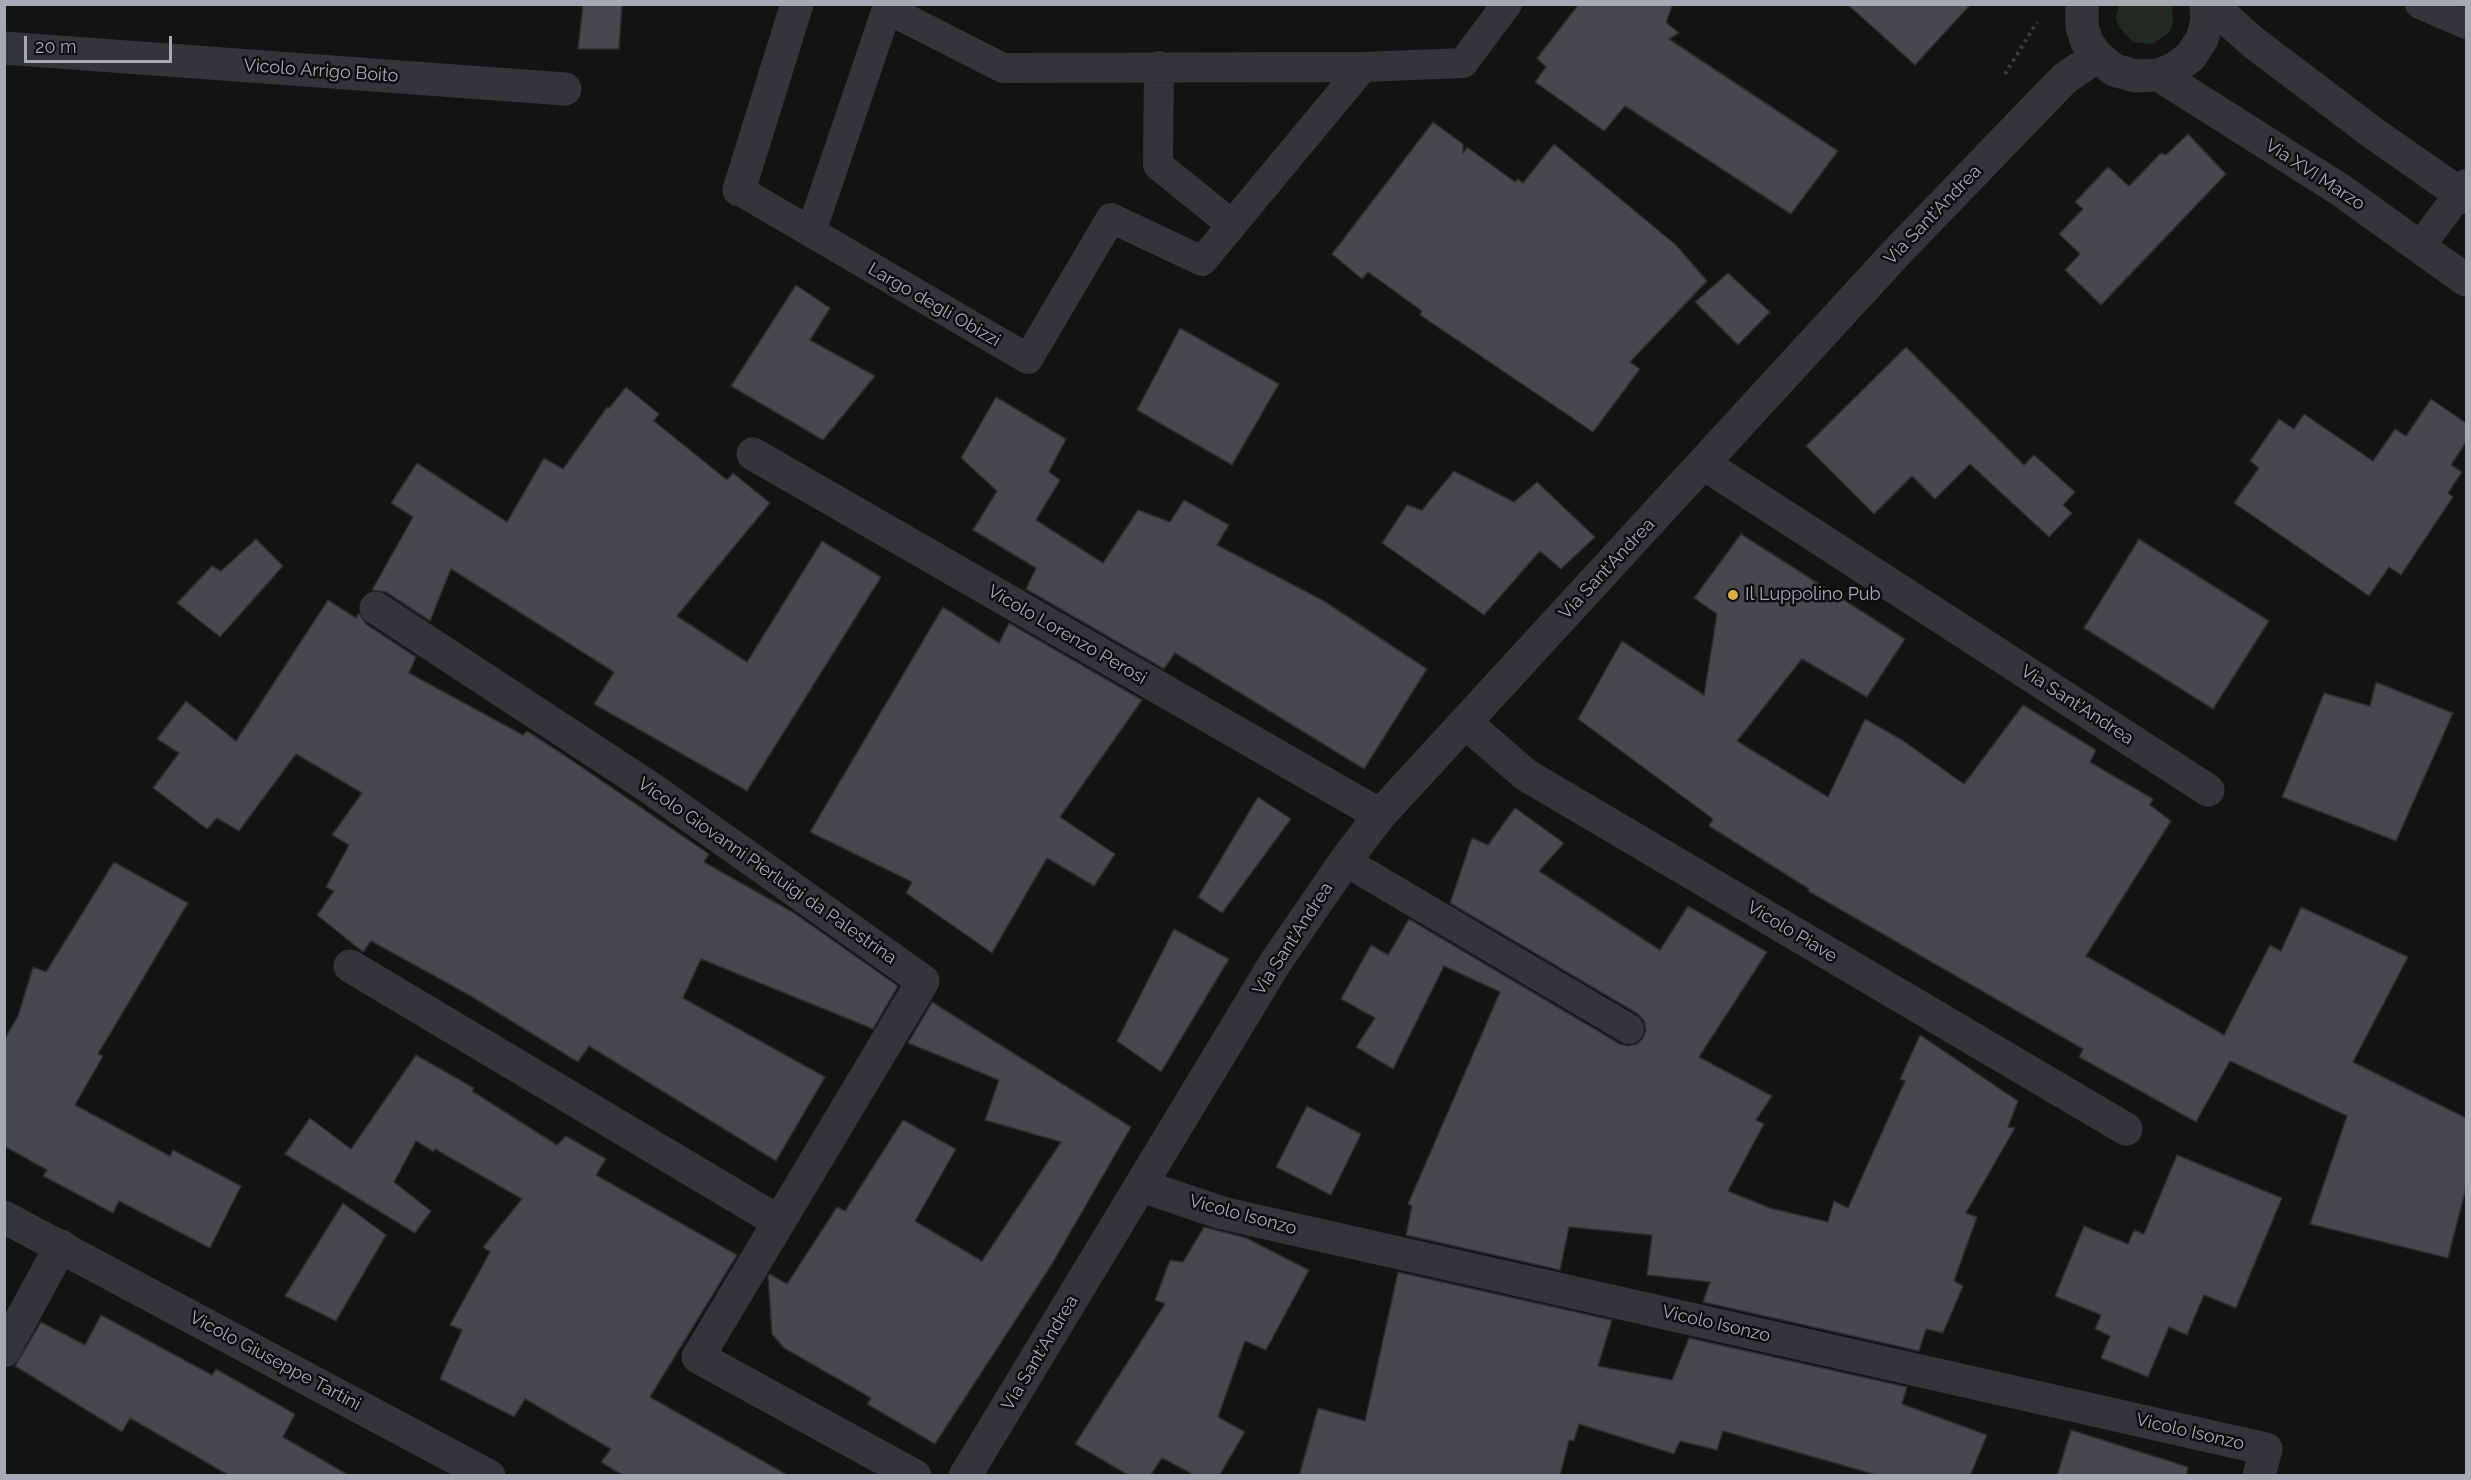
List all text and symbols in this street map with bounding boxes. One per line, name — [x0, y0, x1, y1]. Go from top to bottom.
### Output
scale bar — [27, 24, 176, 62]
text: 20 m — [35, 36, 77, 57]
street label: Vicolo Arrigo Boito — [243, 55, 399, 87]
street label: Via XVI Marzo — [2261, 135, 2369, 215]
street label: Via Sant'Andrea — [1880, 161, 1986, 269]
street label: Largo degli Obizzi — [864, 258, 1004, 352]
street label: Via Sant'Andrea — [1555, 514, 1659, 624]
street label: Vicolo Lorenzo Perosi — [984, 581, 1150, 689]
place label: Il Luppolino Pub — [1745, 584, 1881, 606]
marker: Il Luppolino Pub — [1726, 588, 1740, 602]
street label: Via Sant'Andrea — [2016, 660, 2138, 750]
street label: Vicolo Giovanni Pierluigi da Palestrina — [633, 773, 901, 969]
street label: Via Sant'Andrea — [1248, 878, 1338, 1000]
street label: Vicolo Piave — [1743, 897, 1841, 967]
street label: Vicolo Isonzo — [1187, 1190, 1299, 1240]
street label: Via Sant'Andrea — [997, 1292, 1083, 1414]
street label: Vicolo Isonzo — [1660, 1301, 1772, 1347]
street label: Vicolo Giuseppe Tartini — [186, 1307, 364, 1415]
street label: Vicolo Isonzo — [2134, 1409, 2246, 1455]

